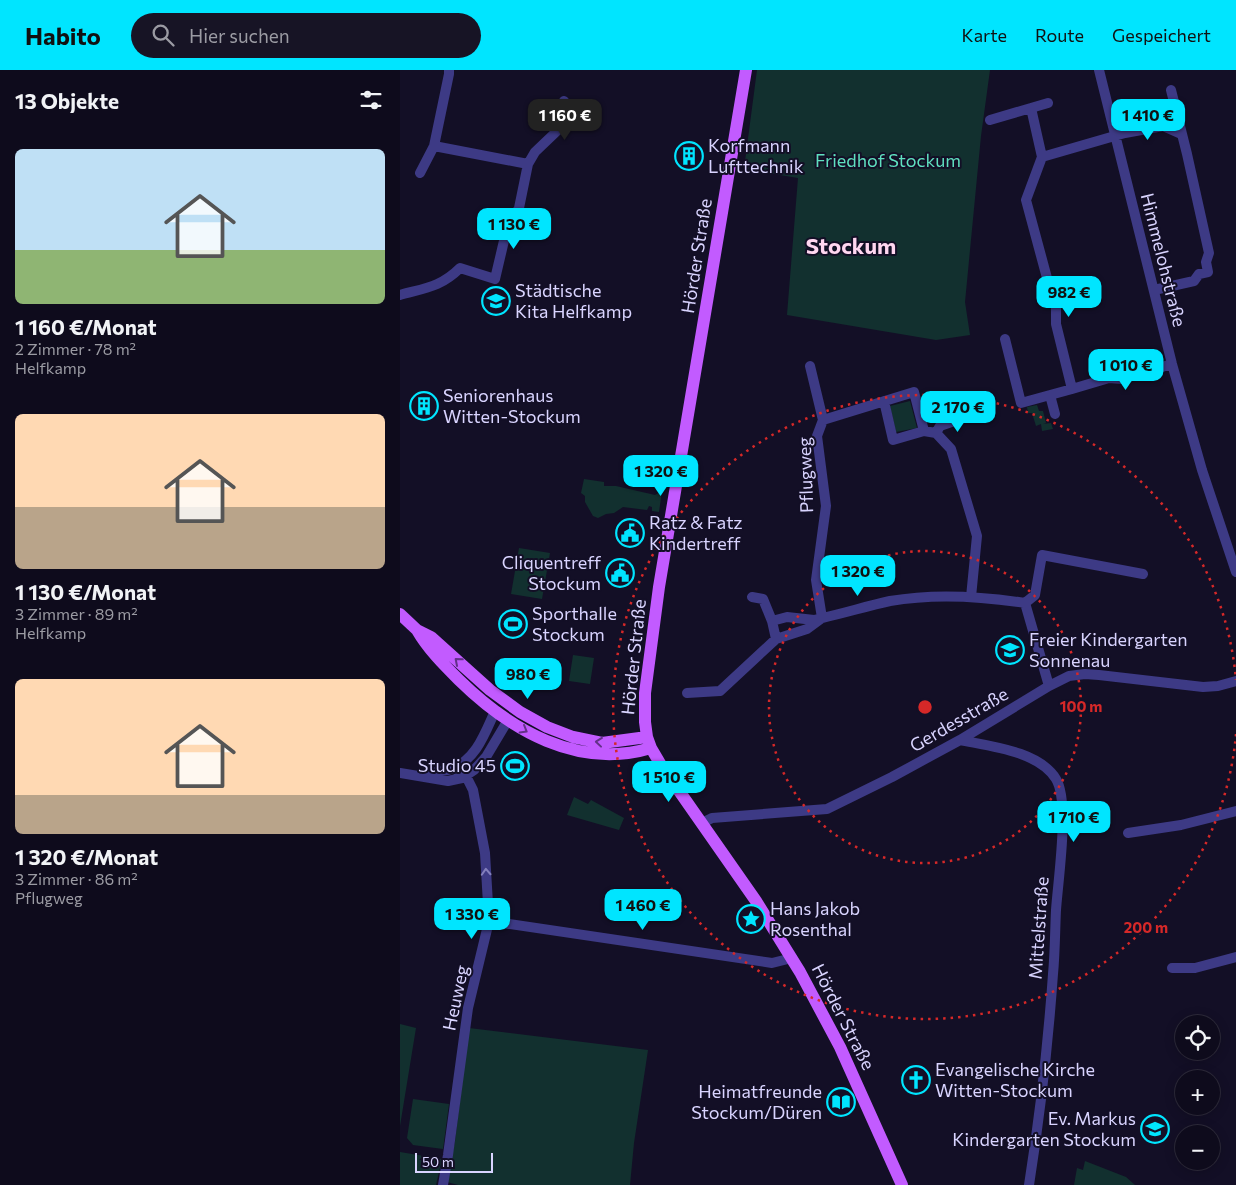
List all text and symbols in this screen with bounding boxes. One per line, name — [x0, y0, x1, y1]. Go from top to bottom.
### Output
search box — [131, 13, 481, 58]
text: Habito — [25, 21, 101, 50]
icon: search — [149, 21, 177, 49]
text: Hier suchen — [189, 24, 290, 47]
text: Karte — [962, 24, 1007, 46]
text: Route — [1035, 24, 1084, 46]
text: Gespeichert — [1112, 24, 1211, 46]
icon: filters — [357, 86, 385, 114]
text: 13 Objekte — [15, 88, 119, 113]
pin: 1 160 € — [519, 98, 611, 141]
pin: 1 410 € — [1102, 98, 1194, 141]
text: 1 160 € — [539, 105, 591, 124]
text: 1 410 € — [1122, 105, 1174, 124]
place label: Korfmann Lufttechnik — [708, 134, 804, 177]
building icon: Korfmann Lufttechnik — [674, 141, 704, 171]
park label: Friedhof Stockum — [815, 149, 961, 171]
icon: home — [155, 181, 245, 271]
street label: Himmelohstraße — [1137, 191, 1191, 329]
street label: Hörder Straße — [676, 197, 716, 315]
pin: 1 130 € — [468, 208, 560, 250]
text: 1 130 € — [488, 214, 540, 233]
district label: Stockum — [806, 232, 896, 259]
pin: 982 € — [1034, 276, 1104, 318]
place label: Städtische Kita Helfkamp — [515, 279, 632, 322]
text: 982 € — [1047, 282, 1091, 301]
school or university icon: Städtische Kita Helfkamp — [481, 286, 511, 316]
text: 1 160 €/Monat — [15, 314, 157, 339]
text: 2 Zimmer · 78 m² — [15, 339, 136, 358]
pin: 1 010 € — [1080, 348, 1172, 391]
text: 1 010 € — [1099, 355, 1153, 374]
text: Helfkamp — [15, 358, 86, 377]
place label: Seniorenhaus Witten-Stockum — [443, 384, 581, 427]
pin: 2 170 € — [912, 390, 1004, 433]
building icon: Seniorenhaus Witten-Stockum — [409, 391, 439, 421]
text: 2 170 € — [931, 397, 985, 416]
street label: Pflugweg — [793, 436, 817, 513]
icon: home — [155, 446, 245, 536]
pin: 1 320 € — [615, 454, 707, 497]
text: 1 320 € — [634, 461, 688, 480]
place label: Ratz & Fatz Kindertreff — [649, 511, 743, 554]
public building icon: Ratz & Fatz Kindertreff — [615, 518, 645, 548]
place label: Cliquentreff Stockum — [502, 551, 601, 594]
pin: 1 320 € — [812, 554, 904, 597]
public building icon: Cliquentreff Stockum — [605, 558, 635, 588]
text: 1 320 € — [831, 561, 885, 580]
text: 1 130 €/Monat — [15, 579, 156, 604]
street label: Hörder Straße — [616, 598, 650, 716]
place label: Sporthalle Stockum — [532, 602, 617, 645]
text: 3 Zimmer · 89 m² — [15, 604, 138, 623]
sports icon: Sporthalle Stockum — [498, 609, 528, 639]
text: Helfkamp — [15, 623, 86, 642]
place label: Freier Kindergarten Sonnenau — [1029, 628, 1188, 671]
school or university icon: Freier Kindergarten Sonnenau — [995, 635, 1025, 665]
one-way arrow — [454, 657, 463, 666]
pin: 980 € — [493, 658, 563, 700]
text: 980 € — [506, 664, 550, 683]
street label: Gerdesstraße — [905, 682, 1012, 756]
text: 100 m — [1060, 697, 1102, 715]
centre of rings — [916, 698, 934, 716]
icon: home — [155, 711, 245, 801]
one-way arrow — [519, 724, 528, 734]
one-way arrow — [595, 737, 603, 748]
sports icon: Studio 45 — [500, 751, 530, 781]
place label: Studio 45 — [418, 754, 496, 776]
pin: 1 510 € — [623, 760, 715, 803]
text: 1 510 € — [643, 767, 695, 786]
pin: 1 710 € — [1028, 800, 1120, 843]
text: 1 710 € — [1048, 807, 1100, 826]
text: 1 320 €/Monat — [15, 844, 158, 869]
one-way arrow — [481, 868, 492, 876]
text: 3 Zimmer · 86 m² — [15, 869, 138, 888]
street label: Mittelstraße — [1023, 876, 1053, 980]
text: Pflugweg — [15, 888, 83, 907]
pin: 1 460 € — [597, 888, 689, 931]
text: 1 460 € — [616, 895, 670, 914]
place label: Hans Jakob Rosenthal — [770, 897, 860, 940]
pin: 1 330 € — [426, 898, 518, 940]
text: 1 330 € — [445, 904, 499, 923]
place icon: Hans Jakob Rosenthal — [736, 904, 766, 934]
text: 200 m — [1124, 918, 1168, 936]
street label: Hörder Straße — [808, 960, 880, 1073]
street label: Heuweg — [437, 963, 473, 1033]
map controls — [1175, 1015, 1220, 1170]
button: locate — [1175, 1015, 1220, 1060]
place label: Evangelische Kirche Witten-Stockum — [935, 1058, 1095, 1101]
church icon: Evangelische Kirche Witten-Stockum — [901, 1065, 931, 1095]
button: + — [1175, 1070, 1220, 1115]
place label: Heimatfreunde Stockum/Düren — [691, 1080, 822, 1123]
library icon: Heimatfreunde Stockum/Düren — [826, 1087, 856, 1117]
place label: Ev. Markus Kindergarten Stockum — [952, 1107, 1136, 1150]
school or university icon: Ev. Markus Kindergarten Stockum — [1140, 1114, 1170, 1144]
button: − — [1175, 1125, 1220, 1170]
scale bar — [415, 1150, 492, 1173]
text: 50 m — [422, 1153, 454, 1170]

